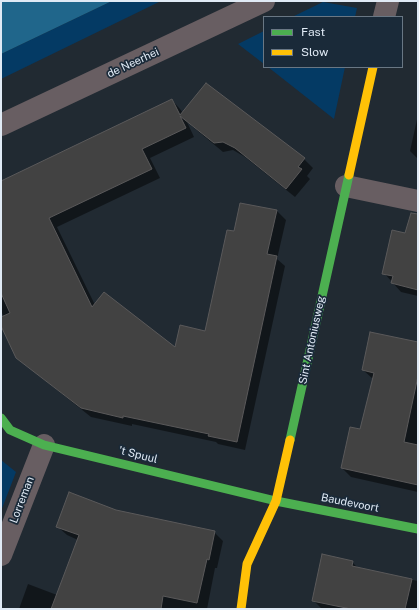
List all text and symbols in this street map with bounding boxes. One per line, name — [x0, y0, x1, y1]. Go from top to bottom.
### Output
legend — [263, 16, 403, 68]
text: Fast — [301, 25, 325, 39]
street label: de Neerhei — [105, 45, 161, 81]
text: Slow — [301, 45, 328, 59]
street label: Sint Antoniusweg — [296, 295, 328, 385]
street label: 't Spuul — [117, 444, 159, 466]
street label: Lorreman — [7, 475, 37, 525]
street label: Baudevoort — [320, 491, 380, 515]

